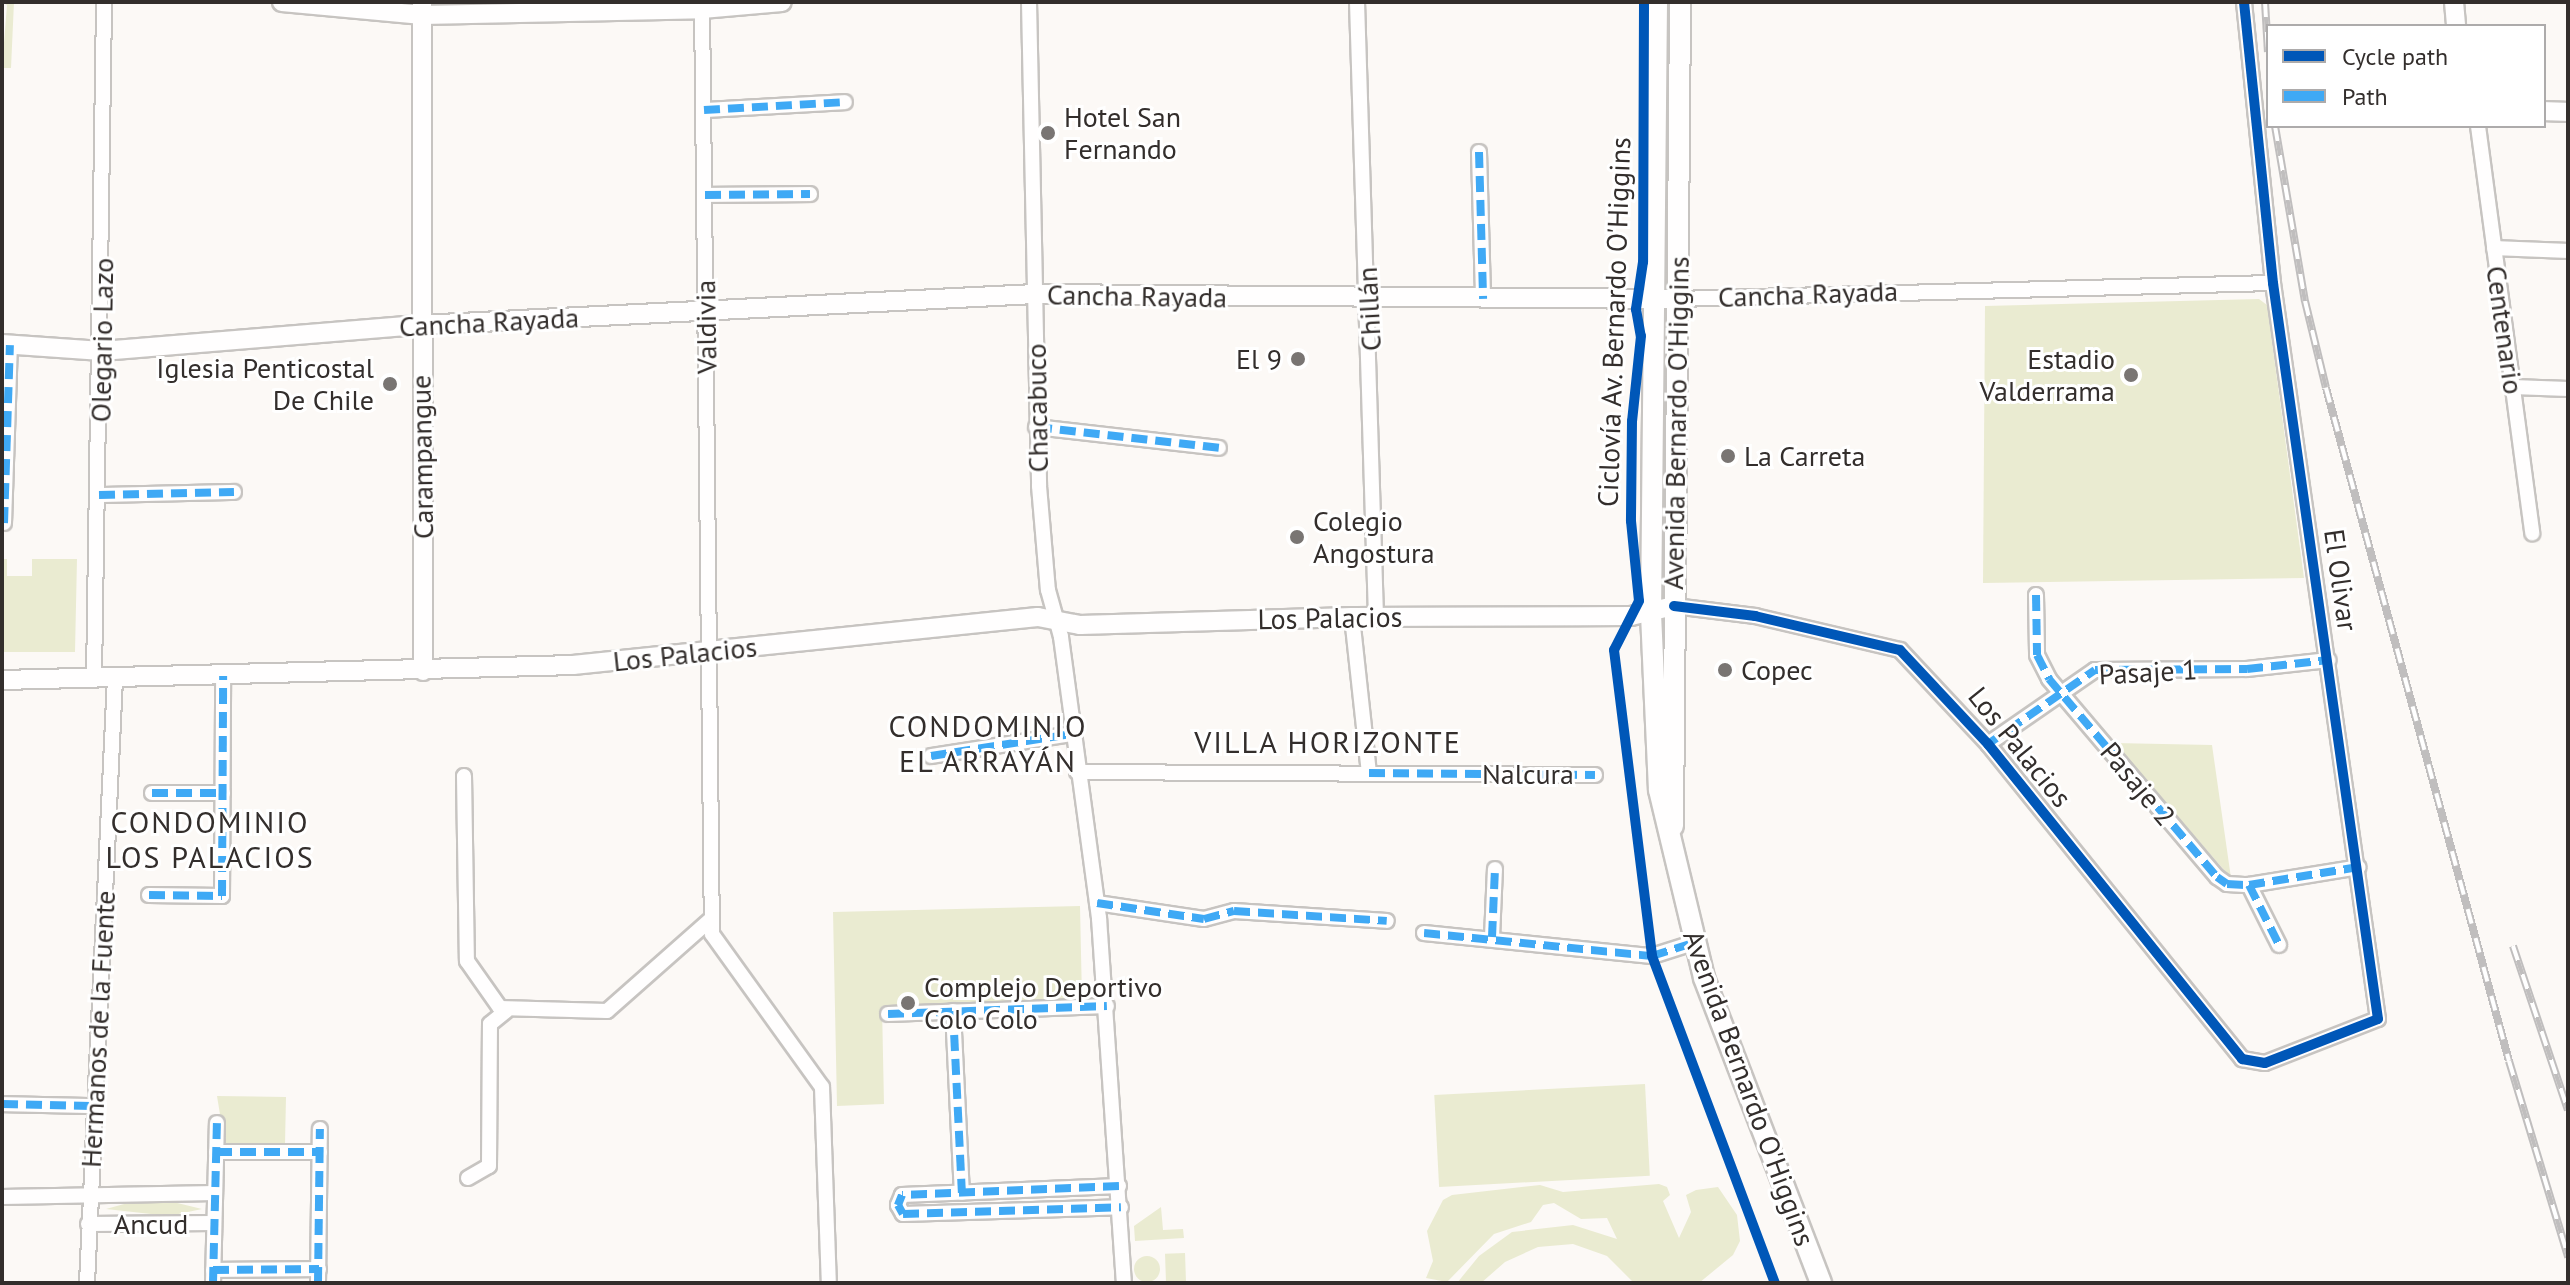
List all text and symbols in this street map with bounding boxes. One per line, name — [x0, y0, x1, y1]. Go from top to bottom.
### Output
legend — [2266, 24, 2546, 128]
text: Cycle path — [2342, 41, 2448, 72]
text: Path — [2342, 81, 2388, 112]
place label: Hotel San Fernando — [1064, 100, 1181, 166]
marker: Hotel San Fernando — [1039, 124, 1057, 142]
street label: Ciclovía Av. Bernardo O'Higgins — [1591, 135, 1637, 509]
street label: Avenida Bernardo O'Higgins — [1656, 256, 1696, 590]
street label: Olegario Lazo — [84, 257, 120, 423]
street label: Centenario — [2479, 264, 2531, 396]
street label: Chillán — [1350, 266, 1388, 352]
street label: Cancha Rayada — [1717, 274, 1899, 314]
street label: Cancha Rayada — [1047, 278, 1227, 314]
street label: Valdivia — [688, 280, 724, 374]
street label: Cancha Rayada — [398, 301, 580, 343]
place label: El 9 — [1236, 342, 1282, 376]
place label: Estadio Valderrama — [1980, 342, 2115, 408]
street label: Chacabuco — [1019, 343, 1055, 473]
marker: El 9 — [1289, 350, 1307, 368]
place label: Iglesia Penticostal De Chile — [156, 351, 374, 417]
marker: Estadio Valderrama — [2122, 366, 2140, 384]
marker: Iglesia Penticostal De Chile — [381, 375, 399, 393]
street label: Carampangue — [404, 375, 440, 539]
place label: La Carreta — [1744, 439, 1865, 473]
marker: La Carreta — [1719, 447, 1737, 465]
place label: Colegio Angostura — [1313, 504, 1435, 570]
street label: El Olivar — [2317, 527, 2365, 633]
marker: Colegio Angostura — [1288, 528, 1306, 546]
street label: Los Palacios — [1257, 600, 1403, 636]
street label: Los Palacios — [611, 630, 759, 678]
place label: Copec — [1741, 653, 1813, 687]
street label: Pasaje 1 — [2098, 653, 2198, 691]
marker: Copec — [1716, 661, 1734, 679]
street label: Los Palacios — [1961, 680, 2079, 814]
district label: CONDOMINIO EL ARRAYÁN — [888, 708, 1088, 778]
district label: VILLA HORIZONTE — [1194, 724, 1462, 760]
street label: Pasaje 2 — [2093, 735, 2183, 833]
street label: Nalcura — [1482, 757, 1574, 791]
district label: CONDOMINIO LOS PALACIOS — [105, 804, 315, 874]
street label: Hermanos de la Fuente — [74, 890, 122, 1168]
street label: Avenida Bernardo O'Higgins — [1676, 926, 1822, 1250]
place label: Complejo Deportivo Colo Colo — [924, 970, 1163, 1036]
marker: Complejo Deportivo Colo Colo — [899, 994, 917, 1012]
street label: Ancud — [114, 1207, 188, 1241]

